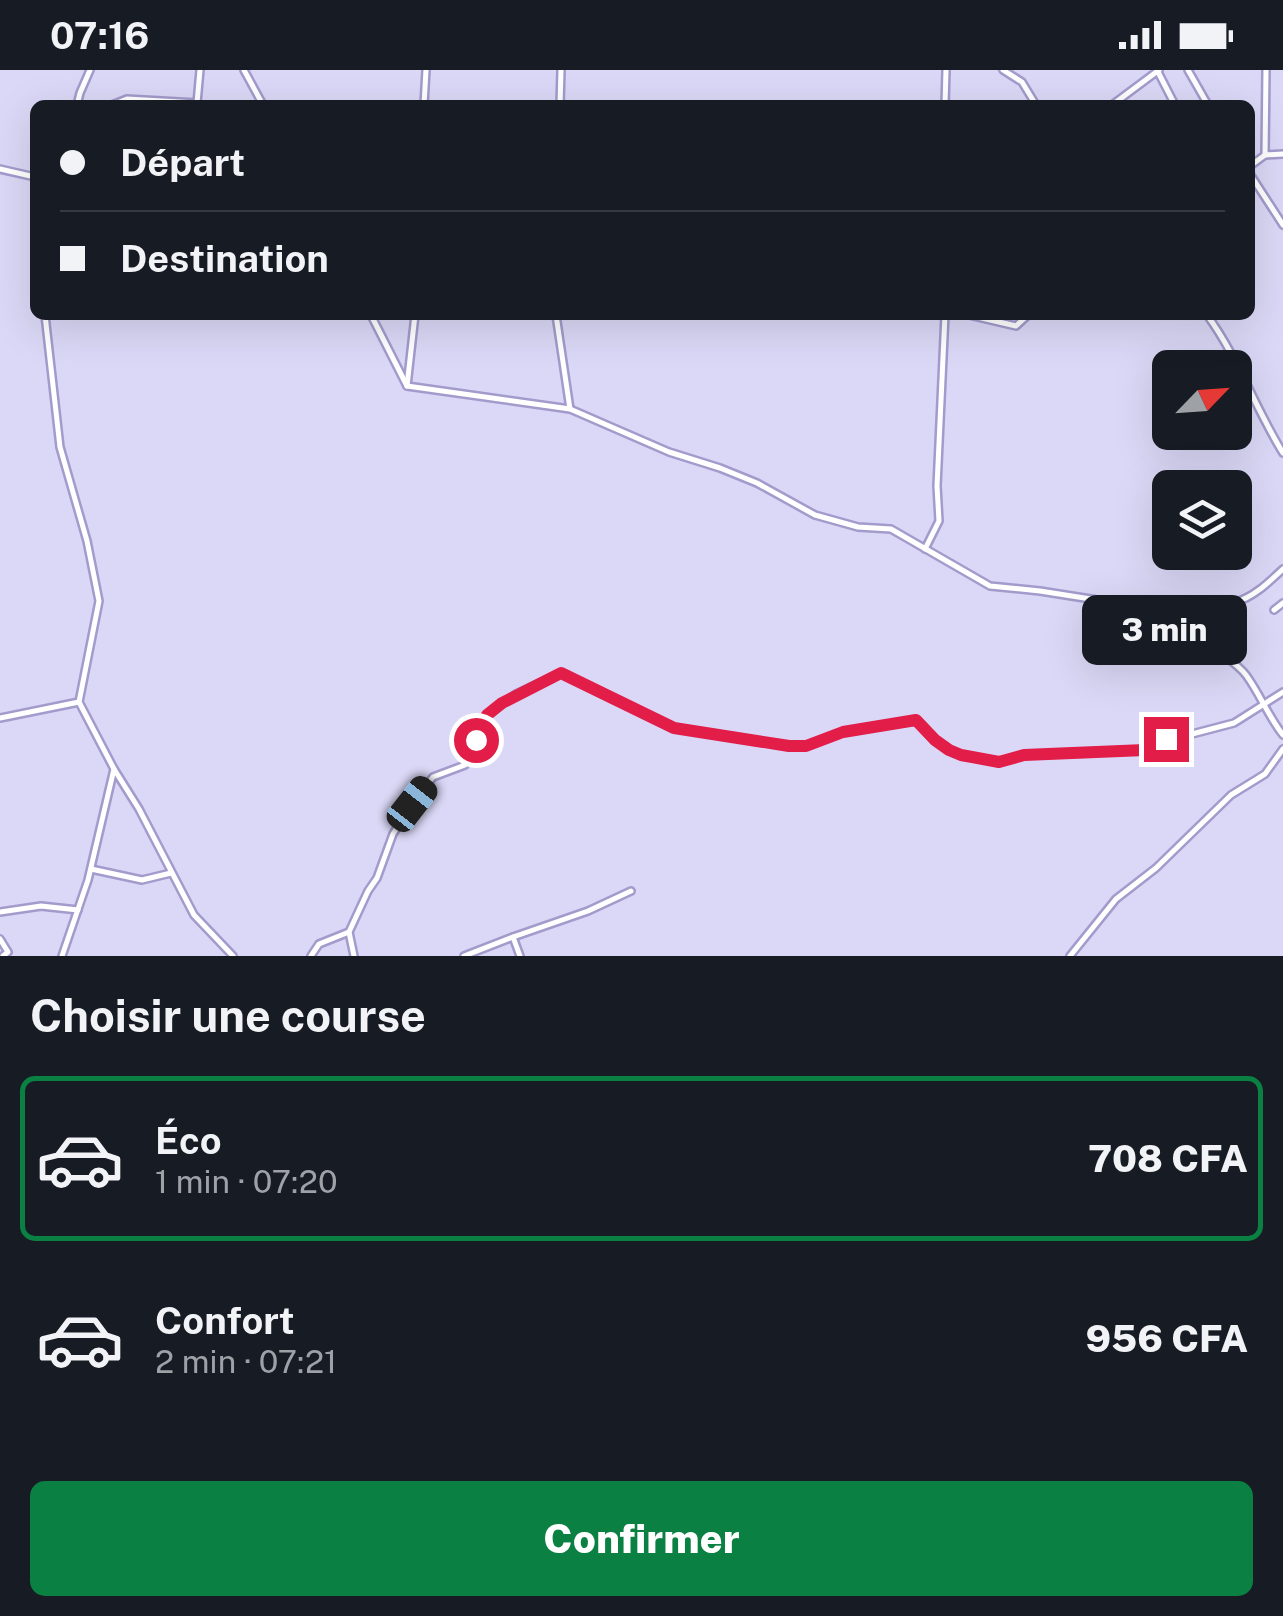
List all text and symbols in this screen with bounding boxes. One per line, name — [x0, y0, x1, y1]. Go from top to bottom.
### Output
text: 07:16 — [50, 13, 149, 58]
text: Départ — [120, 140, 245, 185]
text: Destination — [120, 236, 329, 281]
north arrow — [1152, 350, 1252, 450]
map controls — [1152, 350, 1252, 570]
button: layers — [1152, 470, 1252, 570]
callout: 3 min — [1084, 594, 1248, 664]
text: 3 min — [1122, 611, 1207, 648]
route end — [1144, 717, 1189, 762]
route start — [454, 718, 499, 763]
car — [382, 771, 442, 837]
text: Choisir une course — [30, 989, 426, 1042]
icon: car — [35, 1114, 125, 1204]
text: Éco — [155, 1118, 222, 1163]
text: 708 CFA — [1088, 1136, 1248, 1181]
text: 1 min · 07:20 — [155, 1163, 338, 1200]
icon: car — [35, 1294, 125, 1384]
text: Confort — [155, 1298, 295, 1343]
text: 956 CFA — [1085, 1316, 1248, 1361]
text: 2 min · 07:21 — [155, 1343, 337, 1380]
button: Confirmer — [30, 1481, 1253, 1596]

